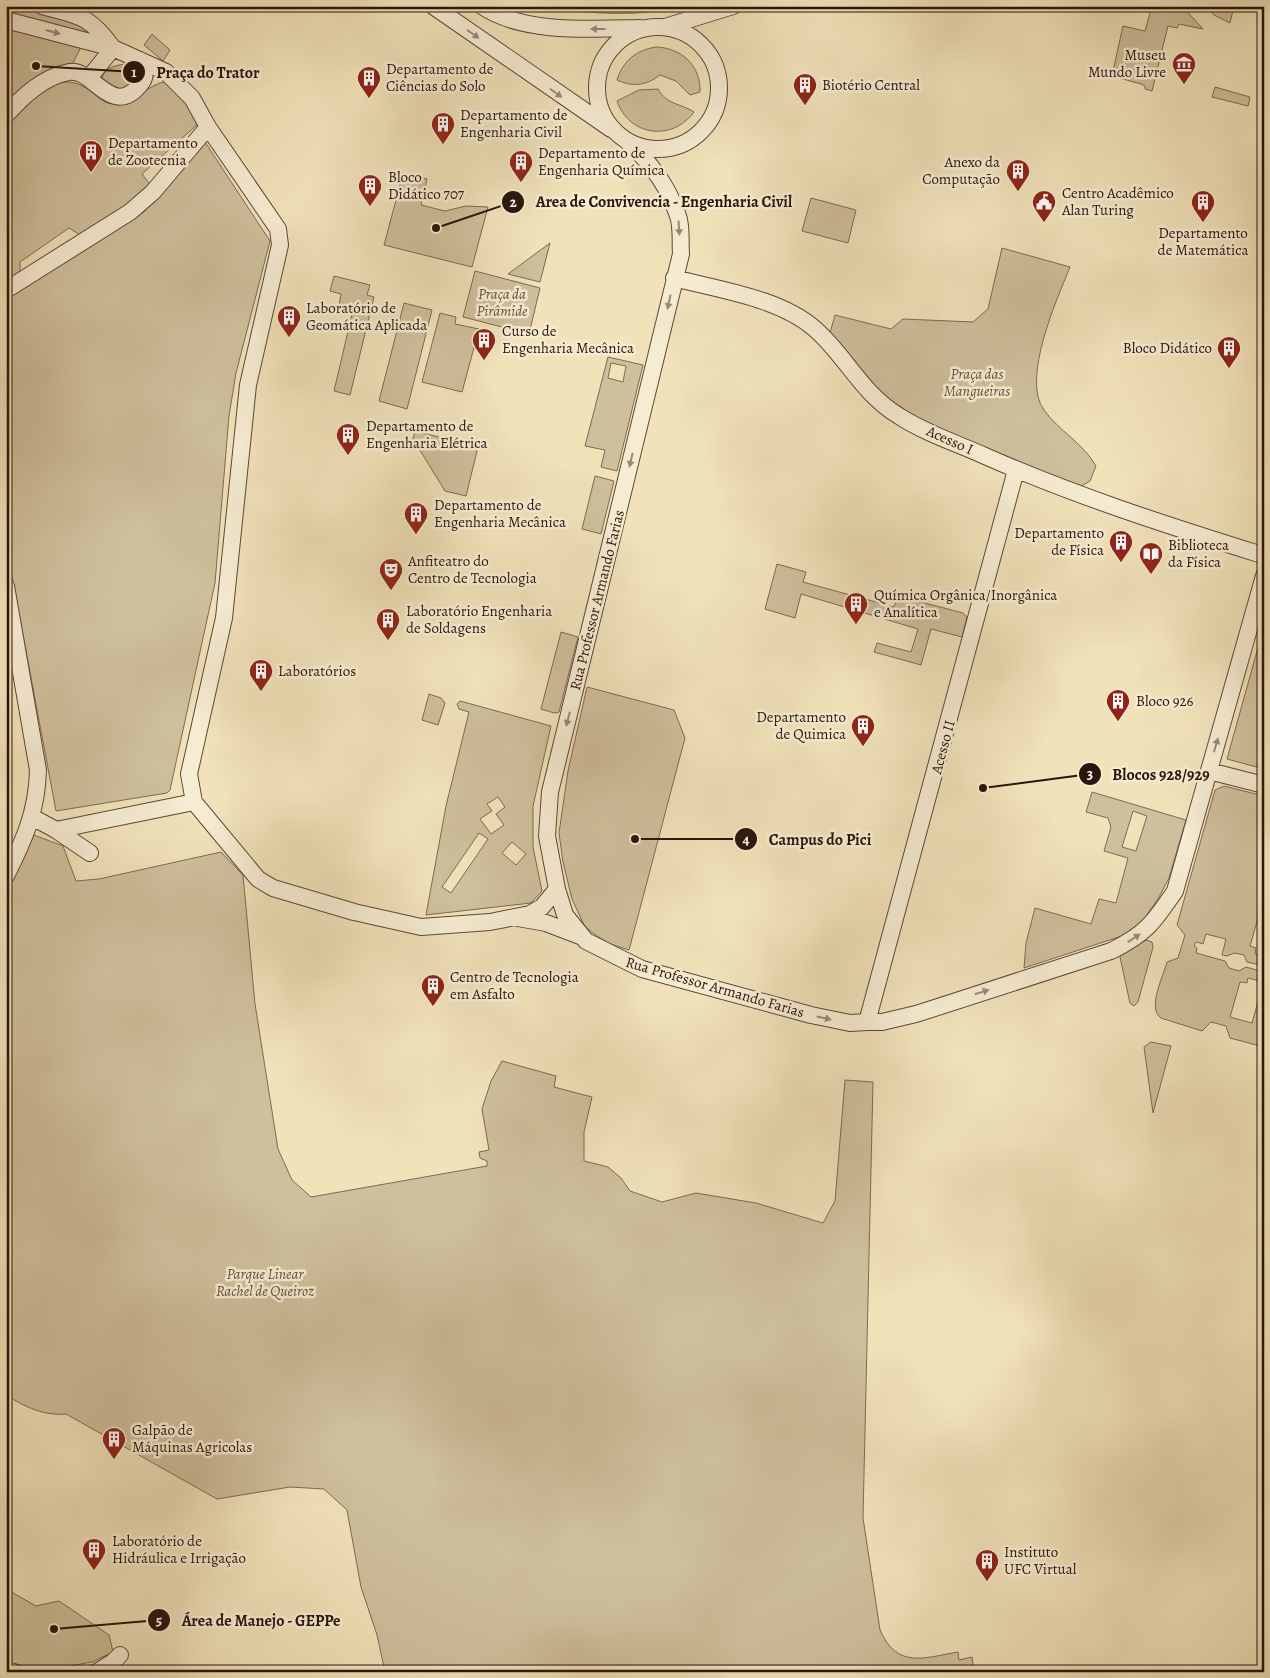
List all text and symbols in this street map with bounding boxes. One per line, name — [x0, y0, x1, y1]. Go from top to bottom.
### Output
one-way arrow — [590, 25, 606, 33]
one-way arrow — [46, 29, 61, 37]
one-way arrow — [466, 29, 479, 39]
place label: Museu Mundo Livre — [1088, 45, 1167, 82]
museum icon: Museu Mundo Livre — [1171, 51, 1197, 85]
callout: Praça do Trator — [121, 56, 269, 87]
place label: Departamento de Ciências do Solo — [386, 59, 494, 96]
text: 1 — [131, 62, 137, 82]
text: Praça do Trator — [156, 62, 260, 84]
building icon: Departamento de Ciências do Solo — [356, 65, 382, 99]
building icon: Biotério Central — [792, 72, 818, 106]
place label: Biotério Central — [822, 75, 920, 95]
one-way arrow — [549, 88, 563, 98]
place label: Departamento de Engenharia Civil — [460, 105, 568, 142]
building icon: Departamento de Engenharia Civil — [430, 111, 456, 145]
place label: Departamento de Zootecnia — [108, 133, 198, 170]
building icon: Departamento de Zootecnia — [78, 139, 104, 173]
place label: Departamento de Engenharia Química — [538, 143, 665, 180]
building icon: Departamento de Engenharia Química — [508, 149, 534, 183]
place label: Anexo da Computação — [922, 152, 1000, 189]
building icon: Anexo da Computação — [1005, 158, 1031, 192]
place label: Bloco Didático 707 — [388, 167, 465, 204]
building icon: Bloco Didático 707 — [357, 173, 383, 207]
place label: Centro Acadêmico Alan Turing — [1061, 183, 1174, 220]
callout: Area de Convivencia - Engenharia Civil — [501, 186, 803, 217]
public building icon: Centro Acadêmico Alan Turing — [1031, 189, 1057, 223]
building icon: Departamento de Matemática — [1190, 189, 1216, 223]
text: Area de Convivencia - Engenharia Civil — [535, 191, 793, 213]
text: 2 — [509, 192, 517, 212]
one-way arrow — [676, 220, 684, 236]
place label: Departamento de Matemática — [1158, 223, 1248, 260]
park label: Praça da Pirâmide — [476, 284, 528, 321]
one-way arrow — [665, 294, 673, 309]
place label: Laboratório de Geomática Aplicada — [306, 298, 427, 335]
building icon: Laboratório de Geomática Aplicada — [276, 304, 302, 338]
place label: Curso de Engenharia Mecânica — [502, 321, 634, 358]
building icon: Curso de Engenharia Mecânica — [471, 327, 497, 361]
building icon: Bloco Didático — [1216, 335, 1242, 369]
place label: Bloco Didático — [1123, 338, 1212, 358]
park label: Praça das Mangueiras — [944, 364, 1010, 401]
place label: Departamento de Engenharia Elétrica — [366, 416, 487, 453]
street label: Acesso I — [922, 420, 977, 459]
building icon: Departamento de Engenharia Elétrica — [335, 422, 361, 456]
one-way arrow — [627, 452, 635, 467]
place label: Departamento de Engenharia Mecânica — [434, 495, 566, 532]
building icon: Departamento de Engenharia Mecânica — [403, 501, 429, 535]
street label: Rua Professor Armando Farias — [565, 508, 629, 692]
place label: Departamento de Física — [1014, 523, 1104, 560]
building icon: Departamento de Física — [1108, 529, 1134, 563]
place label: Biblioteca da Física — [1168, 535, 1229, 572]
library icon: Biblioteca da Física — [1138, 541, 1164, 575]
place label: Anfiteatro do Centro de Tecnologia — [407, 551, 537, 588]
theatre icon: Anfiteatro do Centro de Tecnologia — [378, 557, 404, 591]
place label: Química Orgânica/Inorgânica e Analítica — [874, 585, 1057, 622]
building icon: Química Orgânica/Inorgânica e Analítica — [843, 591, 869, 625]
place label: Laboratório Engenharia de Soldagens — [406, 601, 552, 638]
building icon: Laboratório Engenharia de Soldagens — [375, 607, 401, 641]
building icon: Laboratórios — [248, 658, 274, 692]
place label: Laboratórios — [278, 661, 356, 681]
building icon: Bloco 926 — [1105, 688, 1131, 722]
place label: Bloco 926 — [1136, 691, 1194, 711]
place label: Departamento de Quimica — [756, 707, 846, 744]
one-way arrow — [564, 712, 572, 727]
building icon: Departamento de Quimica — [850, 713, 876, 747]
street label: Acesso II — [926, 718, 960, 777]
one-way arrow — [1212, 737, 1220, 752]
callout: Blocos 928/929 — [1077, 759, 1219, 790]
text: 3 — [1087, 764, 1093, 784]
text: Blocos 928/929 — [1112, 764, 1210, 786]
callout: Campus do Pici — [733, 824, 881, 854]
text: 4 — [742, 829, 750, 849]
text: Campus do Pici — [769, 829, 872, 851]
one-way arrow — [1128, 934, 1141, 943]
street label: Rua Professor Armando Farias — [623, 952, 807, 1022]
place label: Centro de Tecnologia em Asfalto — [450, 967, 579, 1004]
building icon: Centro de Tecnologia em Asfalto — [420, 973, 446, 1007]
one-way arrow — [974, 988, 989, 996]
one-way arrow — [817, 1014, 833, 1022]
park label: Parque Linear Rachel de Queiroz — [216, 1264, 314, 1301]
place label: Galpão de Máquinas Agricolas — [132, 1420, 252, 1457]
building icon: Galpão de Máquinas Agricolas — [101, 1426, 127, 1460]
place label: Laboratório de Hidráulica e Irrigação — [112, 1531, 246, 1568]
building icon: Laboratório de Hidráulica e Irrigação — [81, 1537, 107, 1571]
place label: Instituto UFC Virtual — [1004, 1542, 1077, 1579]
building icon: Instituto UFC Virtual — [974, 1548, 1000, 1582]
callout: Área de Manejo - GEPPe — [147, 1605, 351, 1636]
text: 5 — [156, 1610, 162, 1630]
text: Área de Manejo - GEPPe — [181, 1610, 340, 1632]

